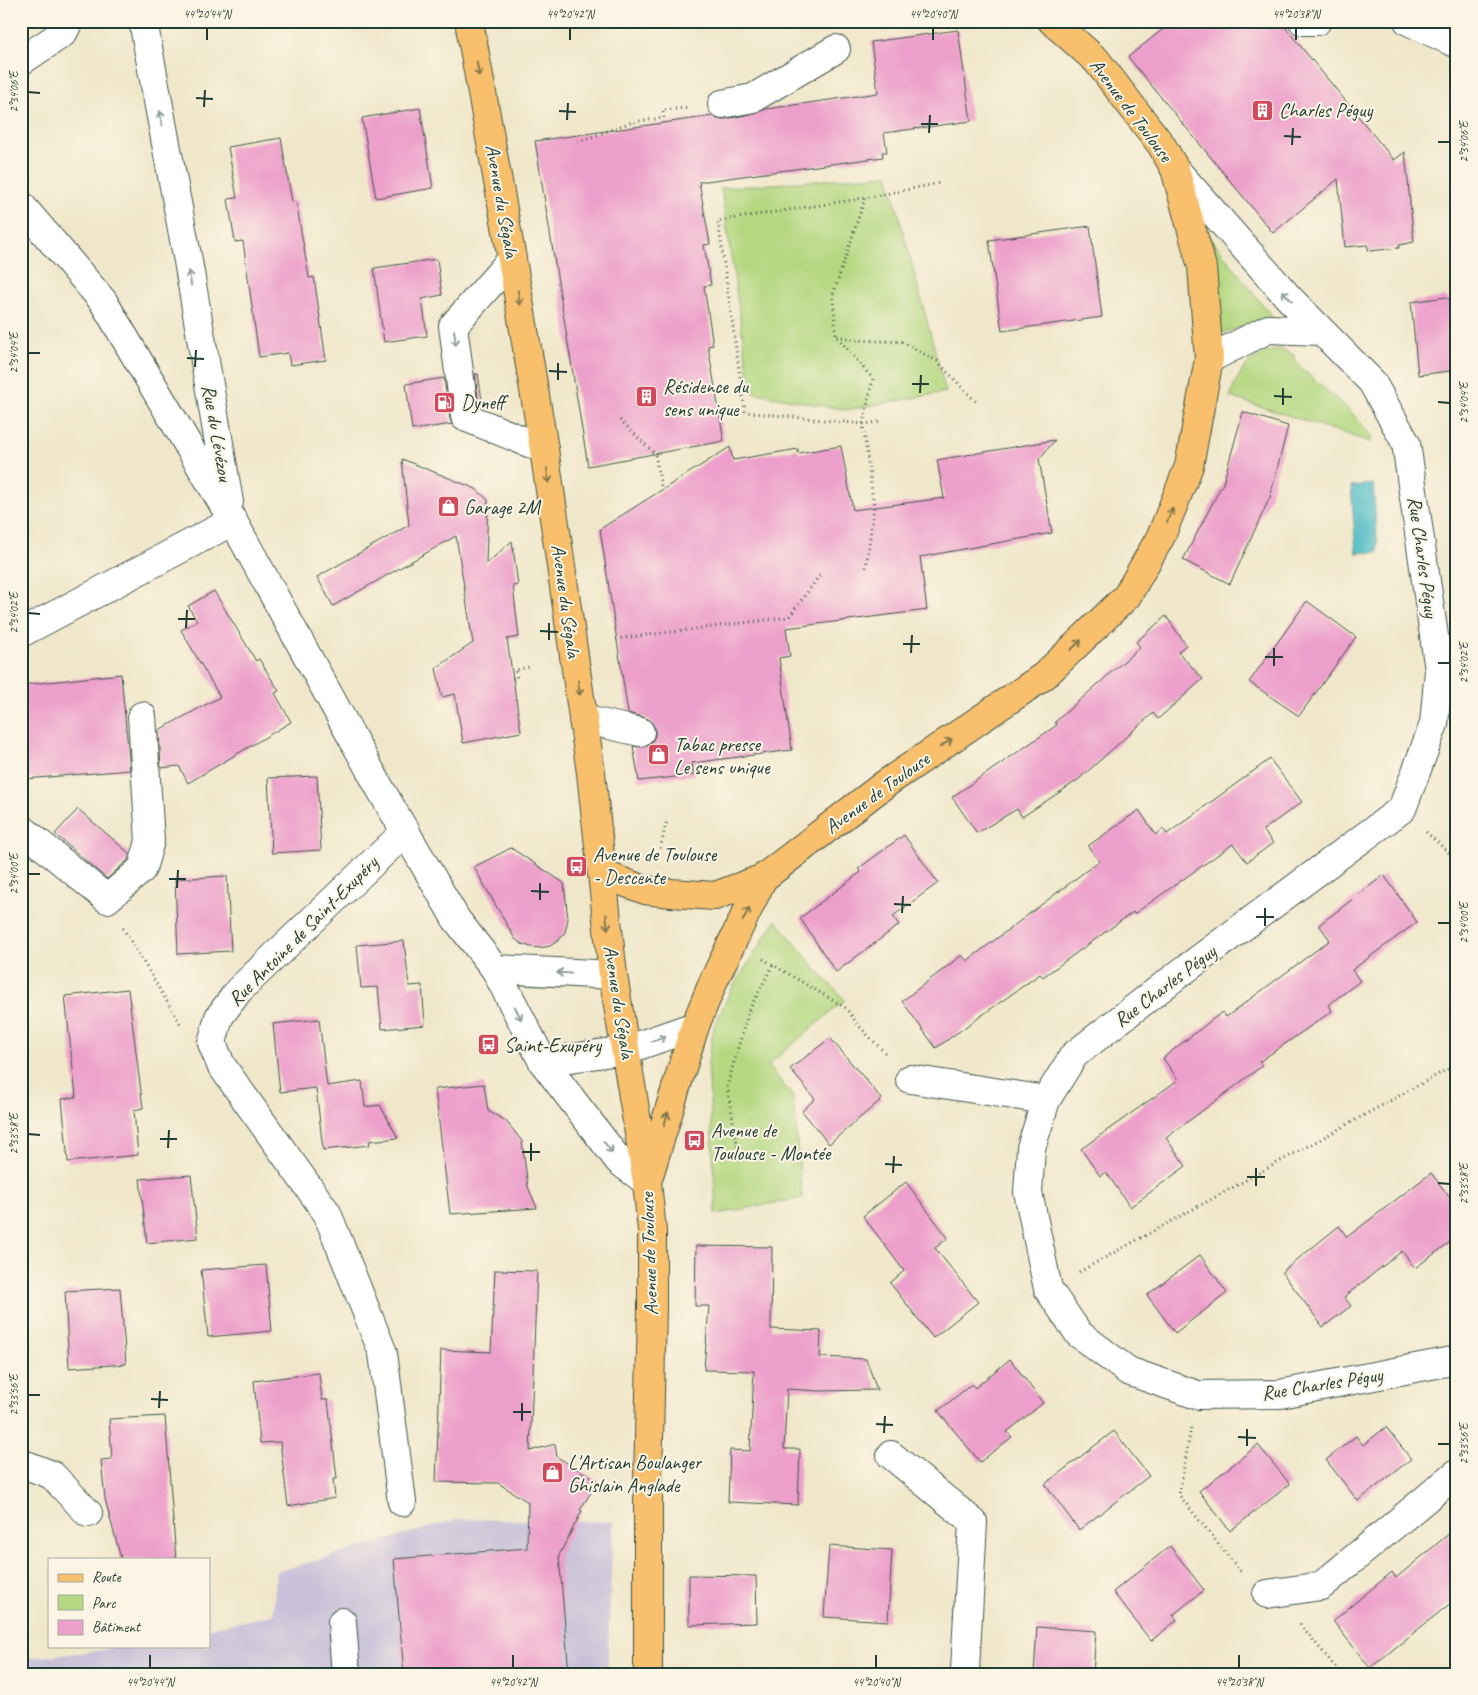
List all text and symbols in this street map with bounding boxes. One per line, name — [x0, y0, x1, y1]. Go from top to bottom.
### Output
text: 44°20'44"N — [183, 6, 232, 22]
text: 44°20'42"N — [546, 6, 595, 22]
text: 44°20'40"N — [909, 6, 958, 22]
text: 44°20'38"N — [1272, 6, 1321, 22]
street label: Avenue de Toulouse — [1084, 53, 1179, 168]
one-way arrow — [473, 61, 483, 77]
text: 2°34'06"E — [6, 70, 22, 113]
building icon: Charles Péguy — [1251, 98, 1275, 122]
place label: Charles Péguy — [1279, 98, 1373, 123]
one-way arrow — [156, 111, 166, 127]
text: 2°34'06"E — [1456, 120, 1472, 163]
street label: Avenue du Ségala — [480, 143, 525, 261]
one-way arrow — [185, 271, 195, 287]
one-way arrow — [514, 290, 524, 306]
one-way arrow — [1281, 290, 1293, 303]
one-way arrow — [450, 329, 460, 345]
text: 2°34'04"E — [6, 331, 22, 374]
place label: Résidence du sens unique — [663, 374, 749, 422]
text: 2°34'04"E — [1456, 381, 1472, 424]
street label: Rue du Lévézou — [196, 383, 238, 485]
building icon: Résidence du sens unique — [635, 385, 659, 409]
fuel station icon: Dyneff — [433, 390, 457, 414]
place label: Dyneff — [461, 390, 509, 415]
one-way arrow — [543, 467, 553, 483]
shop icon: Garage 2M — [436, 495, 460, 519]
place label: Garage 2M — [464, 495, 541, 520]
street label: Rue Charles Péguy — [1402, 495, 1444, 620]
one-way arrow — [1166, 508, 1175, 523]
street label: Avenue du Ségala — [546, 543, 587, 661]
text: 2°34'02"E — [6, 591, 22, 634]
one-way arrow — [1069, 639, 1082, 651]
text: 2°34'02"E — [1456, 641, 1472, 684]
one-way arrow — [574, 680, 584, 696]
place label: Tabac presse Le sens unique — [674, 732, 771, 780]
one-way arrow — [939, 738, 953, 748]
shop icon: Tabac presse Le sens unique — [646, 743, 670, 767]
street label: Avenue de Toulouse — [820, 746, 935, 839]
place label: Avenue de Toulouse - Descente — [593, 842, 718, 890]
street label: Rue Antoine de Saint-Exupéry — [223, 850, 384, 1011]
text: 2°34'00"E — [6, 852, 22, 895]
bus stop icon: Avenue de Toulouse - Descente — [565, 854, 589, 878]
text: 2°34'00"E — [1456, 901, 1472, 944]
one-way arrow — [742, 907, 751, 922]
one-way arrow — [602, 914, 612, 930]
street label: Rue Charles Péguy — [1109, 939, 1222, 1033]
street label: Avenue du Ségala — [598, 944, 641, 1062]
one-way arrow — [556, 968, 572, 977]
one-way arrow — [513, 1005, 523, 1020]
bus stop icon: Saint-Exupéry — [476, 1033, 500, 1057]
place label: Saint-Exupéry — [504, 1033, 602, 1058]
one-way arrow — [651, 1033, 667, 1043]
one-way arrow — [662, 1111, 672, 1127]
text: 2°33'58"E — [6, 1112, 22, 1155]
place label: Avenue de Toulouse - Montée — [711, 1118, 832, 1166]
bus stop icon: Avenue de Toulouse - Montée — [683, 1129, 707, 1153]
one-way arrow — [603, 1140, 614, 1153]
text: 2°33'58"E — [1456, 1162, 1472, 1205]
street label: Avenue de Toulouse — [634, 1191, 664, 1316]
street label: Rue Charles Péguy — [1260, 1362, 1385, 1406]
text: 2°33'56"E — [6, 1373, 22, 1416]
text: 2°33'56"E — [1456, 1422, 1472, 1465]
place label: L'Artisan Boulanger Ghislain Anglade — [568, 1450, 703, 1498]
shop icon: L'Artisan Boulanger Ghislain Anglade — [540, 1461, 564, 1485]
legend — [48, 1558, 210, 1648]
text: Route — [92, 1568, 122, 1587]
text: Parc — [92, 1594, 116, 1613]
text: Bâtiment — [92, 1618, 142, 1637]
text: 44°20'44"N — [126, 1674, 175, 1690]
text: 44°20'42"N — [489, 1674, 538, 1690]
text: 44°20'40"N — [852, 1674, 901, 1690]
text: 44°20'38"N — [1215, 1674, 1264, 1690]

